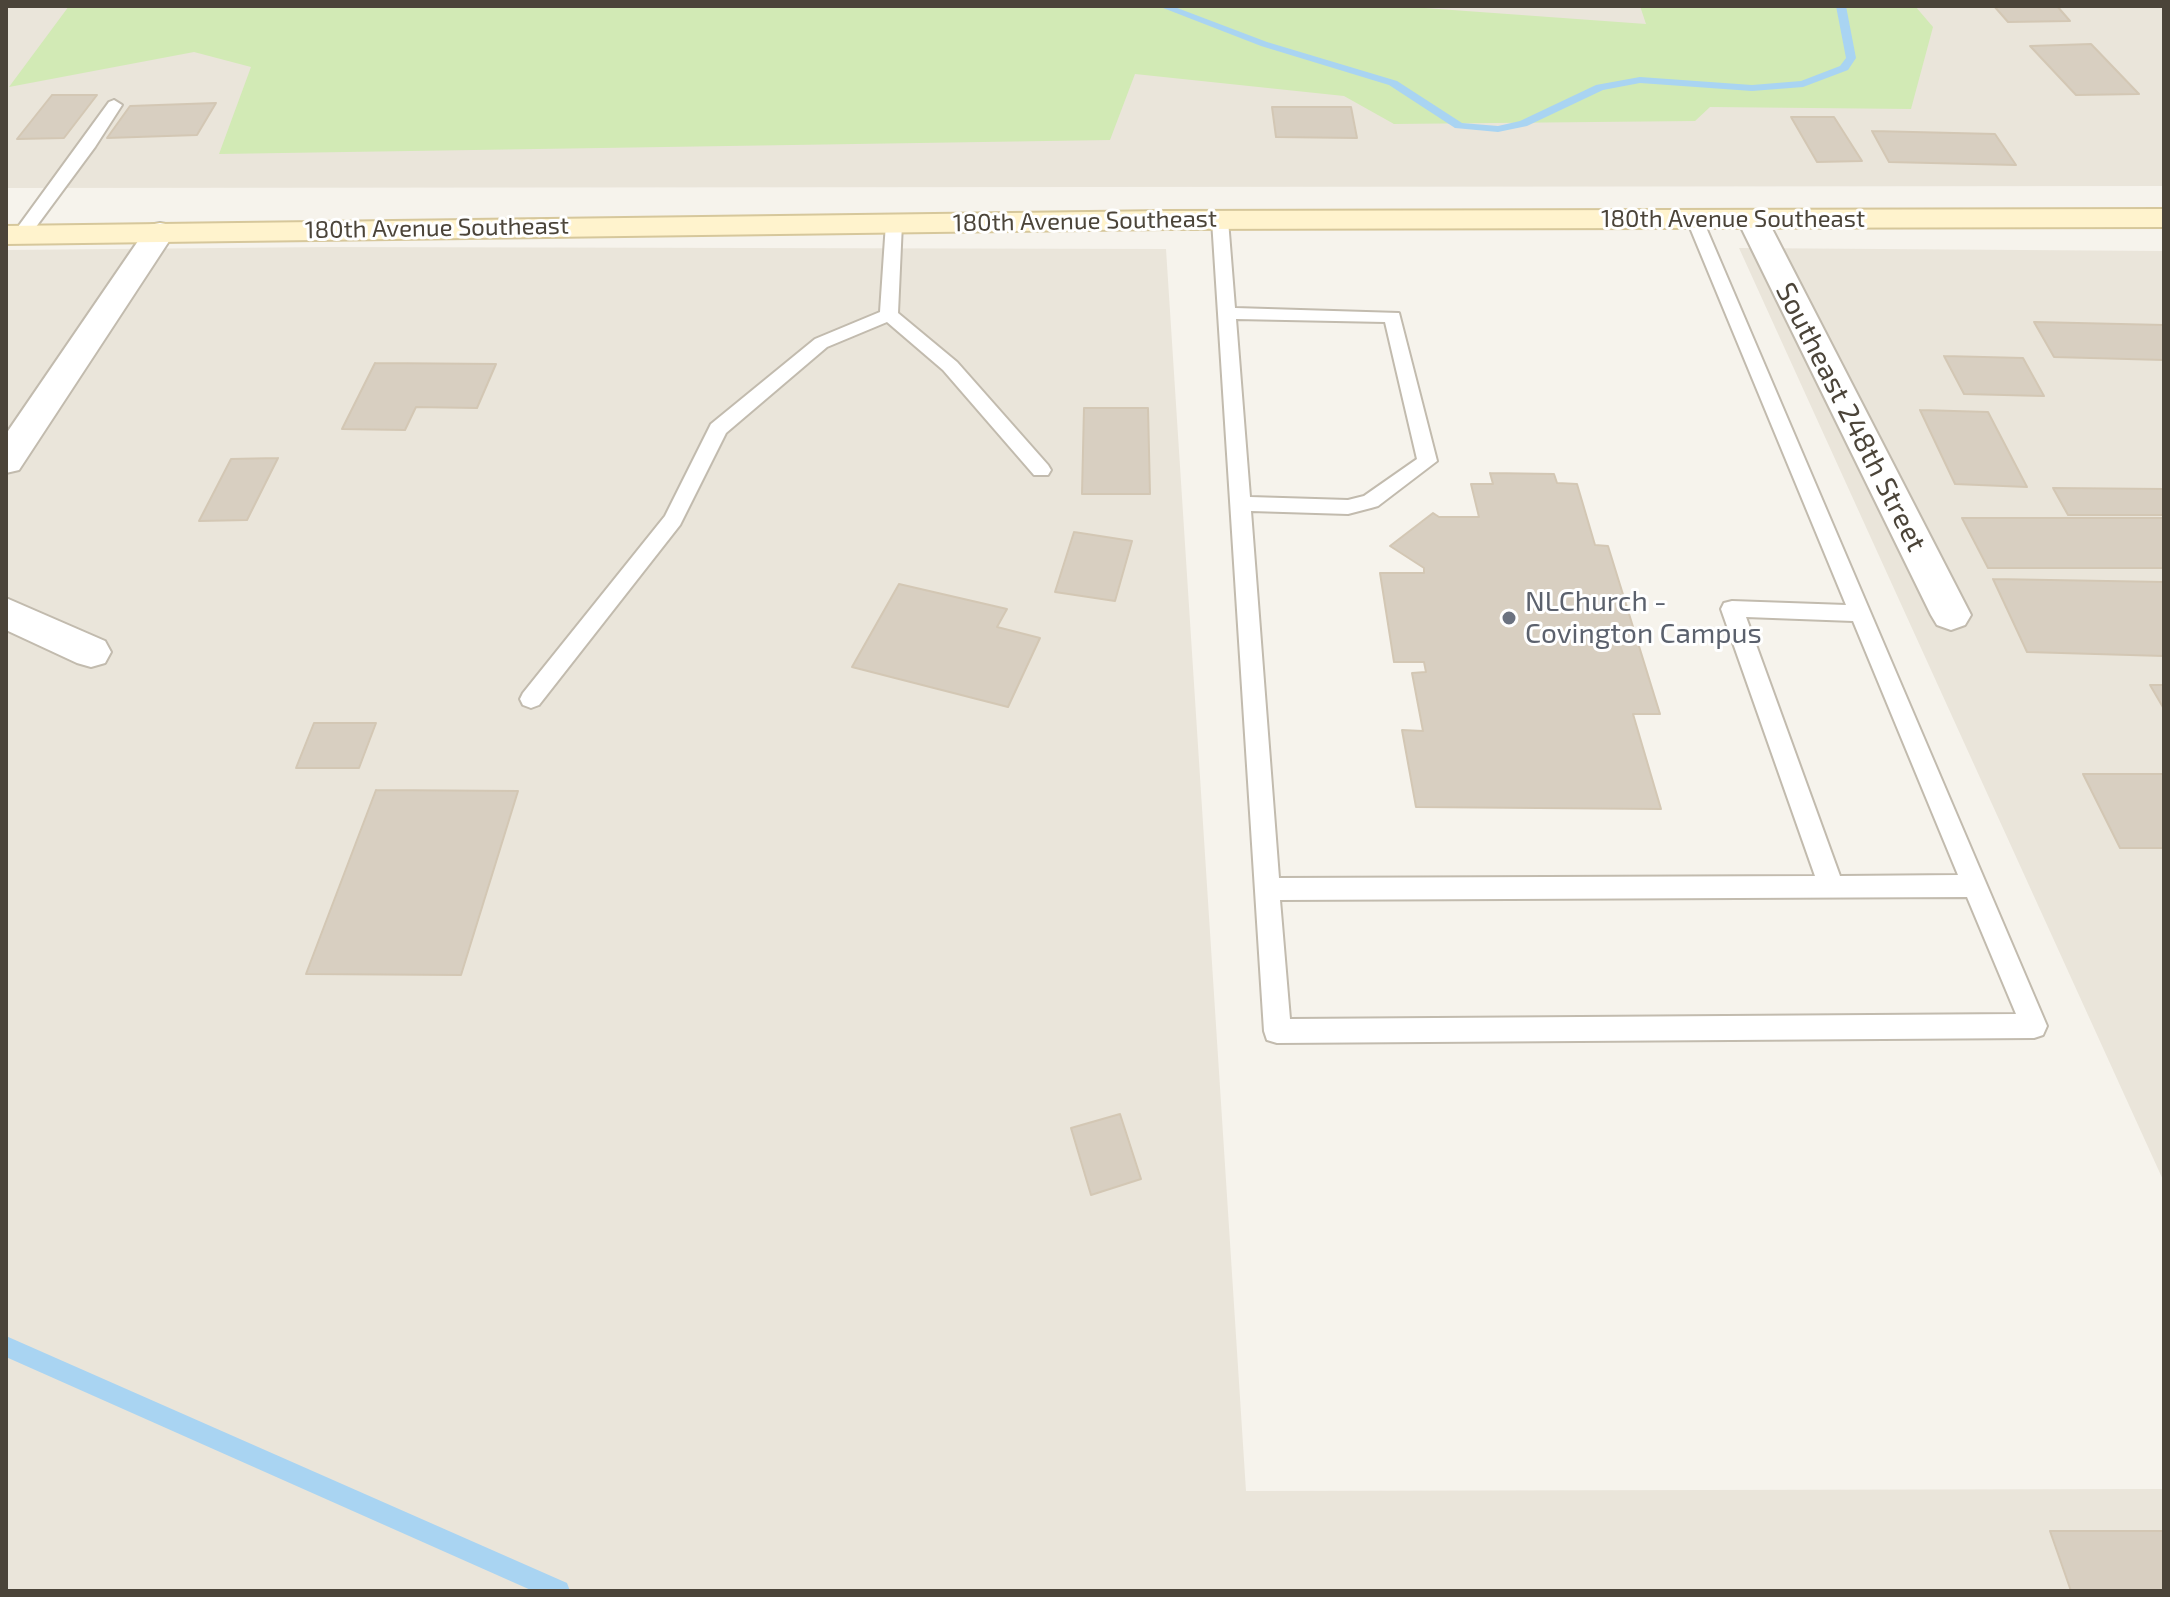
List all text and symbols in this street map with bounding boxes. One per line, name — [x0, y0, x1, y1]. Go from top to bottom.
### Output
street label: 180th Avenue Southeast — [953, 204, 1217, 238]
street label: 180th Avenue Southeast — [1601, 205, 1865, 233]
street label: 180th Avenue Southeast — [305, 211, 569, 245]
street label: Southeast 248th Street — [1769, 277, 1933, 557]
place label: NLChurch - Covington Campus — [1525, 585, 1762, 651]
marker: NLChurch - Covington Campus — [1500, 609, 1518, 627]

